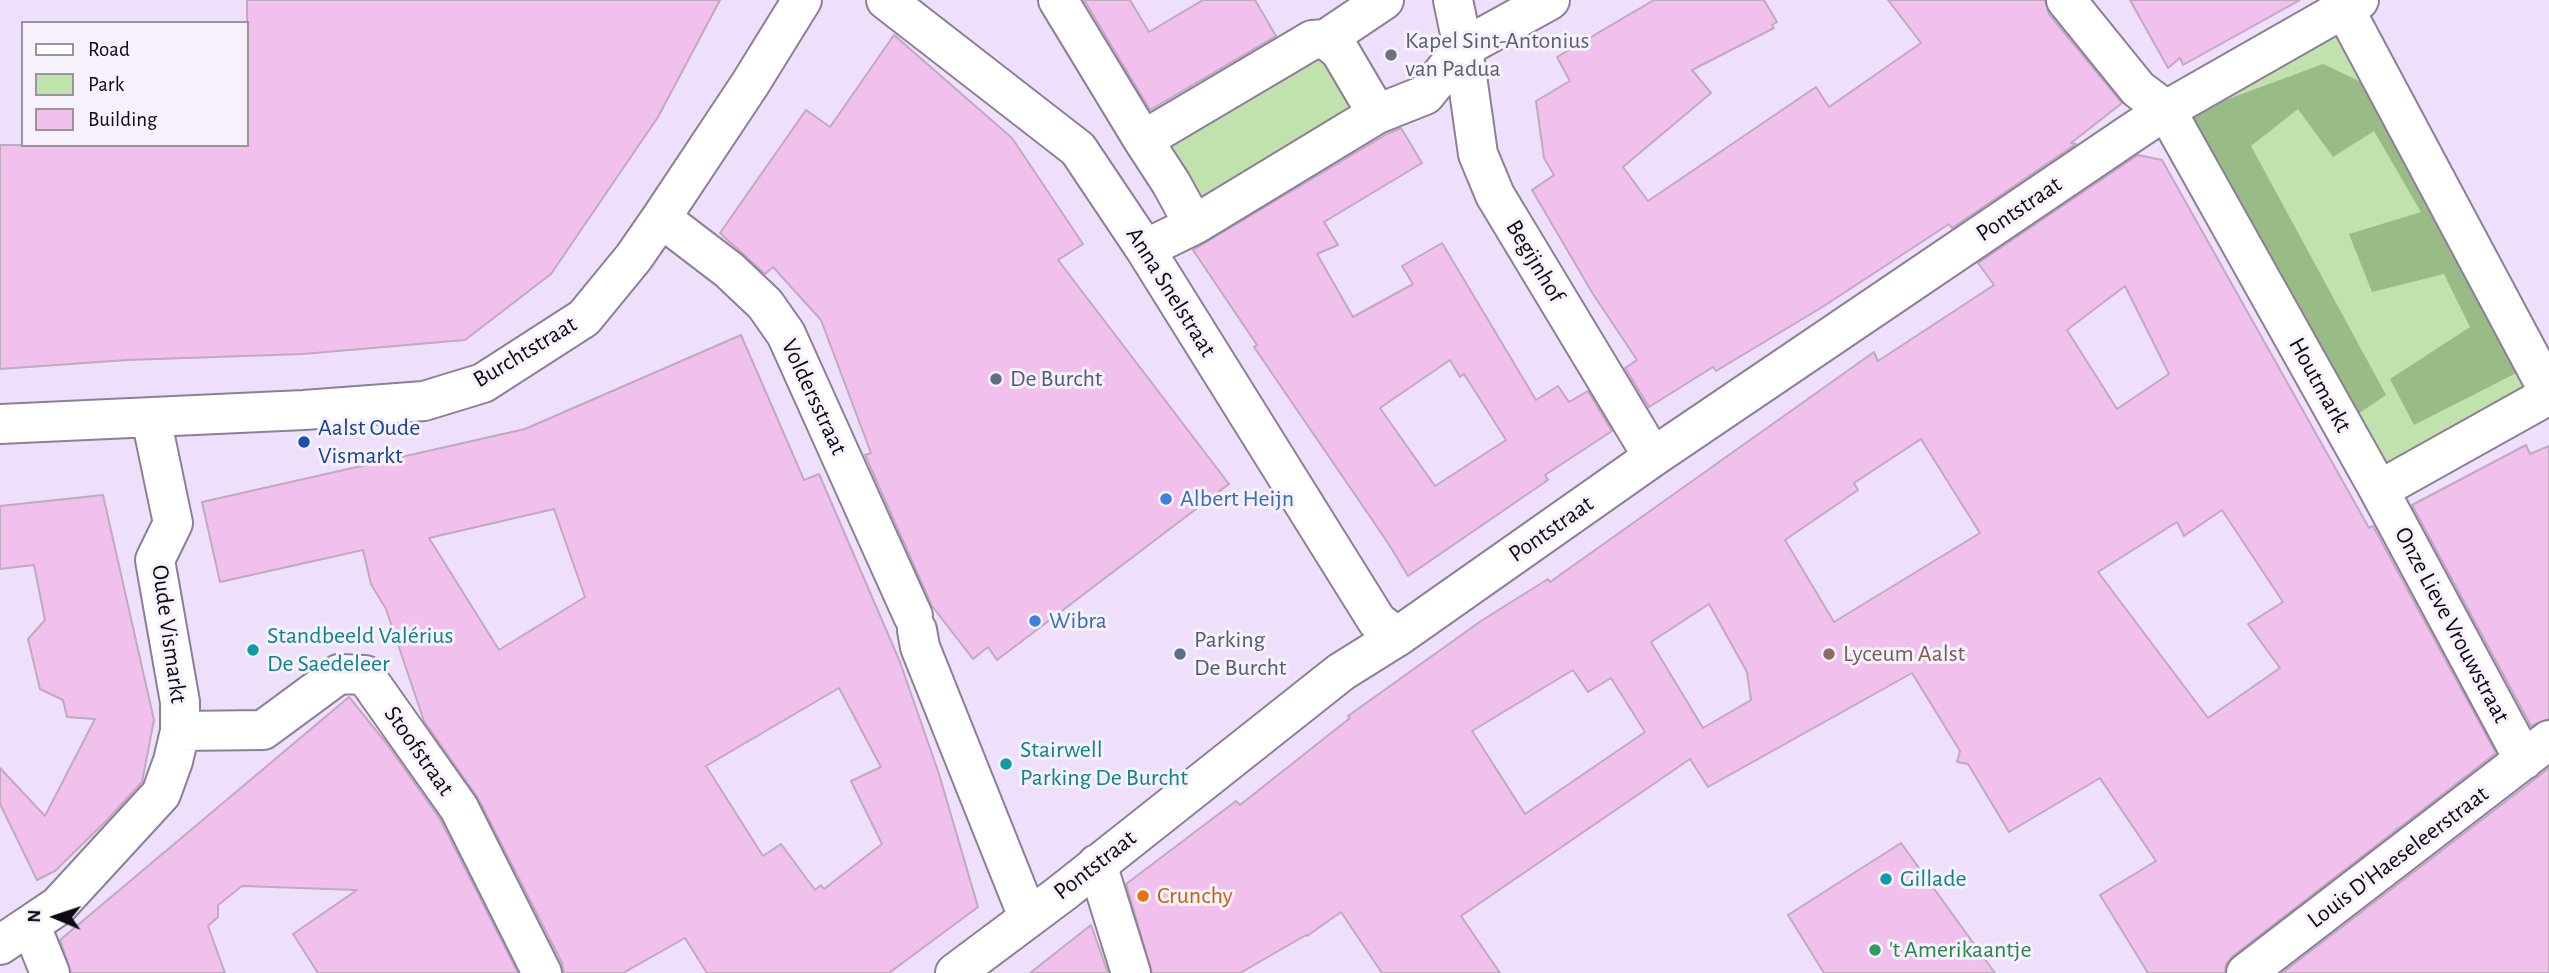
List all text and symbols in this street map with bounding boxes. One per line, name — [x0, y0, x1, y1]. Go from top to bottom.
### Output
legend — [21, 21, 248, 147]
place label: Kapel Sint-Antonius van Padua — [1405, 27, 1589, 83]
text: Road — [88, 39, 130, 60]
marker: Kapel Sint-Antonius van Padua — [1383, 47, 1399, 63]
text: Park — [88, 74, 124, 95]
text: Building — [88, 109, 157, 130]
street label: Pontstraat — [1971, 170, 2067, 248]
street label: Begijnhof — [1499, 215, 1571, 307]
street label: Anna Snelstraat — [1120, 222, 1222, 362]
street label: Burchtstraat — [468, 310, 582, 394]
street label: Houtmarkt — [2282, 333, 2358, 437]
street label: Voldersstraat — [775, 335, 853, 459]
place label: De Burcht — [1010, 365, 1103, 393]
marker: De Burcht — [988, 371, 1004, 387]
place label: Aalst Oude Vismarkt — [318, 414, 420, 470]
marker: Aalst Oude Vismarkt — [296, 434, 312, 450]
place label: Albert Heijn — [1180, 485, 1294, 513]
street label: Pontstraat — [1503, 489, 1599, 569]
marker: Albert Heijn — [1158, 491, 1174, 507]
street label: Onze Lieve Vrouwstraat — [2388, 522, 2516, 728]
street label: Oude Vismarkt — [145, 563, 193, 705]
place label: Wibra — [1049, 607, 1107, 635]
marker: Wibra — [1027, 613, 1043, 629]
place label: Standbeeld Valérius De Saedeleer — [267, 622, 453, 678]
place label: Parking De Burcht — [1194, 626, 1287, 682]
place label: Lyceum Aalst — [1843, 640, 1965, 668]
marker: Standbeeld Valérius De Saedeleer — [245, 642, 261, 658]
marker: Parking De Burcht — [1172, 646, 1188, 662]
marker: Lyceum Aalst — [1821, 646, 1837, 662]
street label: Stoofstraat — [378, 701, 460, 801]
place label: Stairwell Parking De Burcht — [1020, 736, 1188, 792]
marker: Stairwell Parking De Burcht — [998, 756, 1014, 772]
street label: Louis D'Haeseleerstraat — [2302, 780, 2494, 934]
street label: Pontstraat — [1048, 824, 1142, 906]
place label: Gillade — [1900, 865, 1967, 893]
marker: Gillade — [1878, 871, 1894, 887]
north arrow — [21, 882, 91, 952]
place label: Crunchy — [1157, 882, 1233, 910]
marker: Crunchy — [1135, 888, 1151, 904]
text: N — [25, 909, 44, 923]
place label: 't Amerikaantje — [1889, 936, 2031, 964]
marker: 't Amerikaantje — [1867, 942, 1883, 958]

